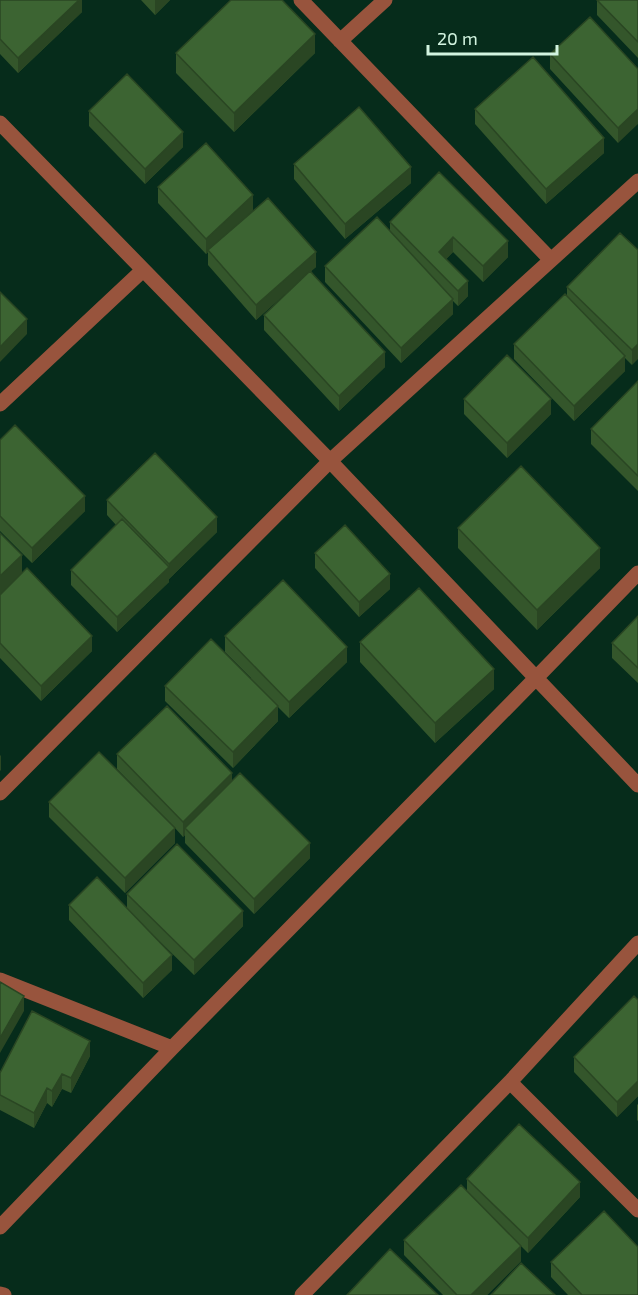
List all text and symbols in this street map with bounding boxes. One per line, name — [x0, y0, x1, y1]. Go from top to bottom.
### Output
scale bar — [428, 18, 557, 56]
text: 20 m — [437, 27, 478, 49]

